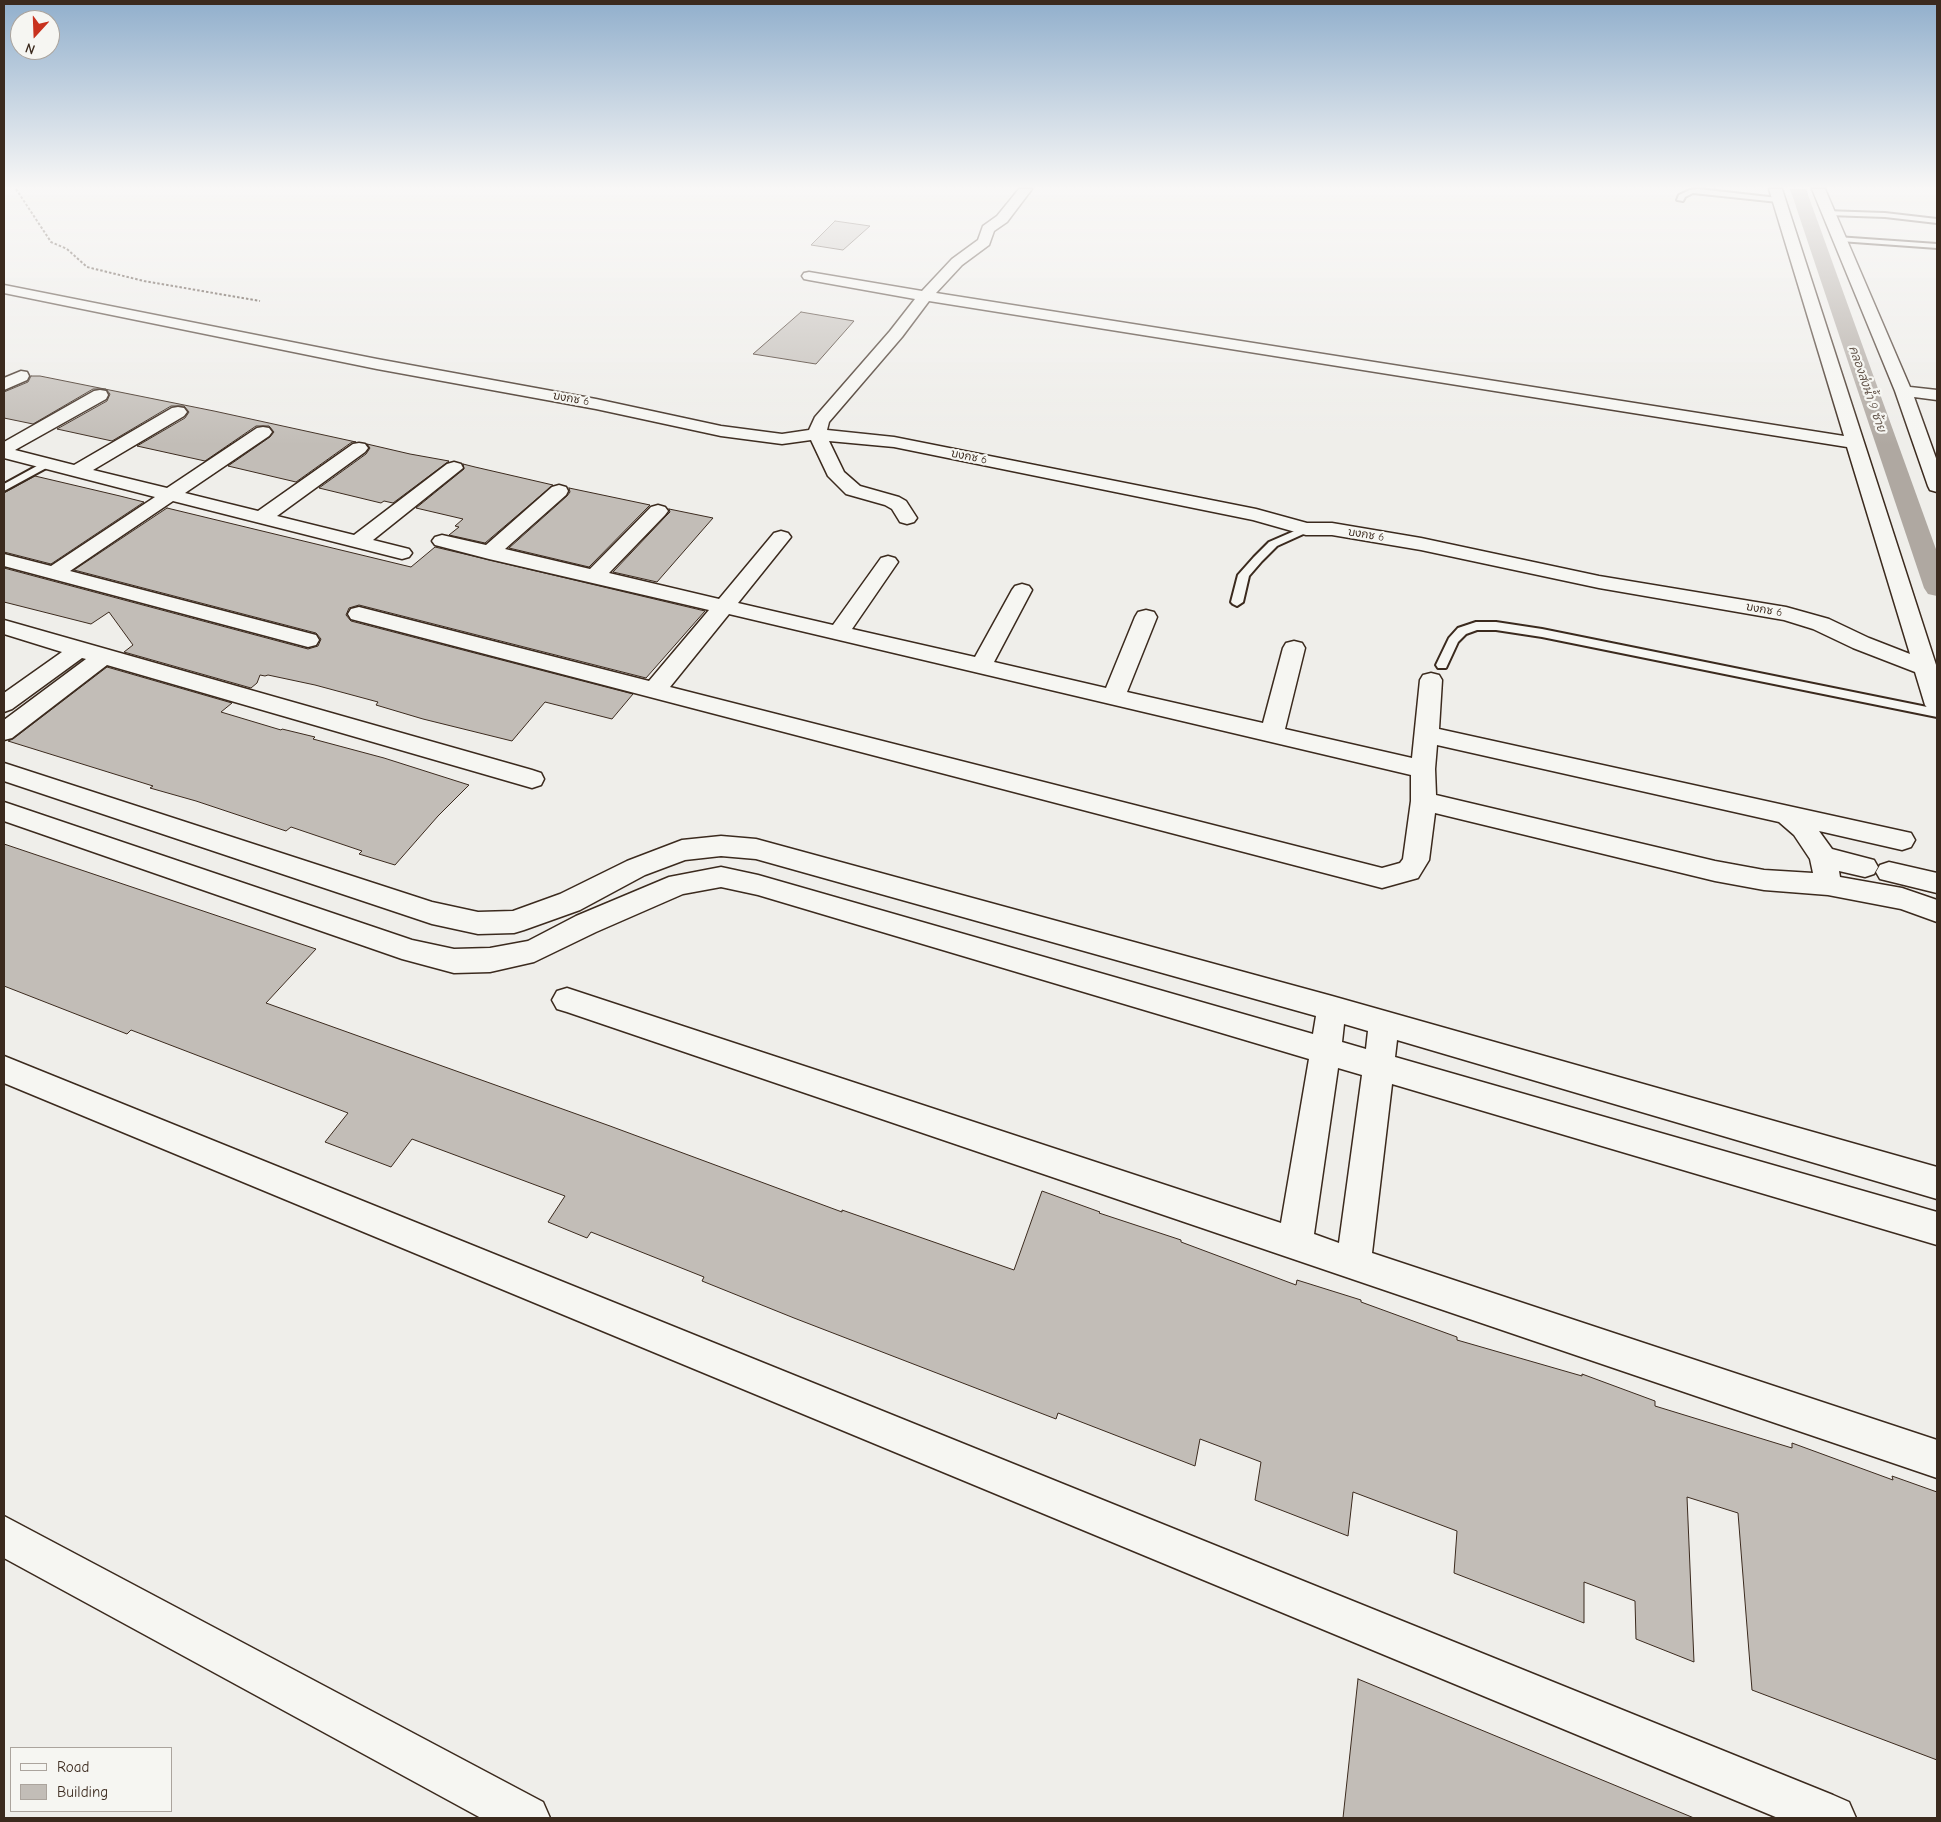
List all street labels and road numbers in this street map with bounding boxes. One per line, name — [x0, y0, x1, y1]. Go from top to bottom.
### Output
street label: บงกช 6 — [552, 389, 590, 409]
street label: บงกช 6 — [950, 447, 988, 467]
street label: บงกช 6 — [1347, 526, 1385, 544]
street label: บงกช 6 — [1745, 600, 1783, 620]

